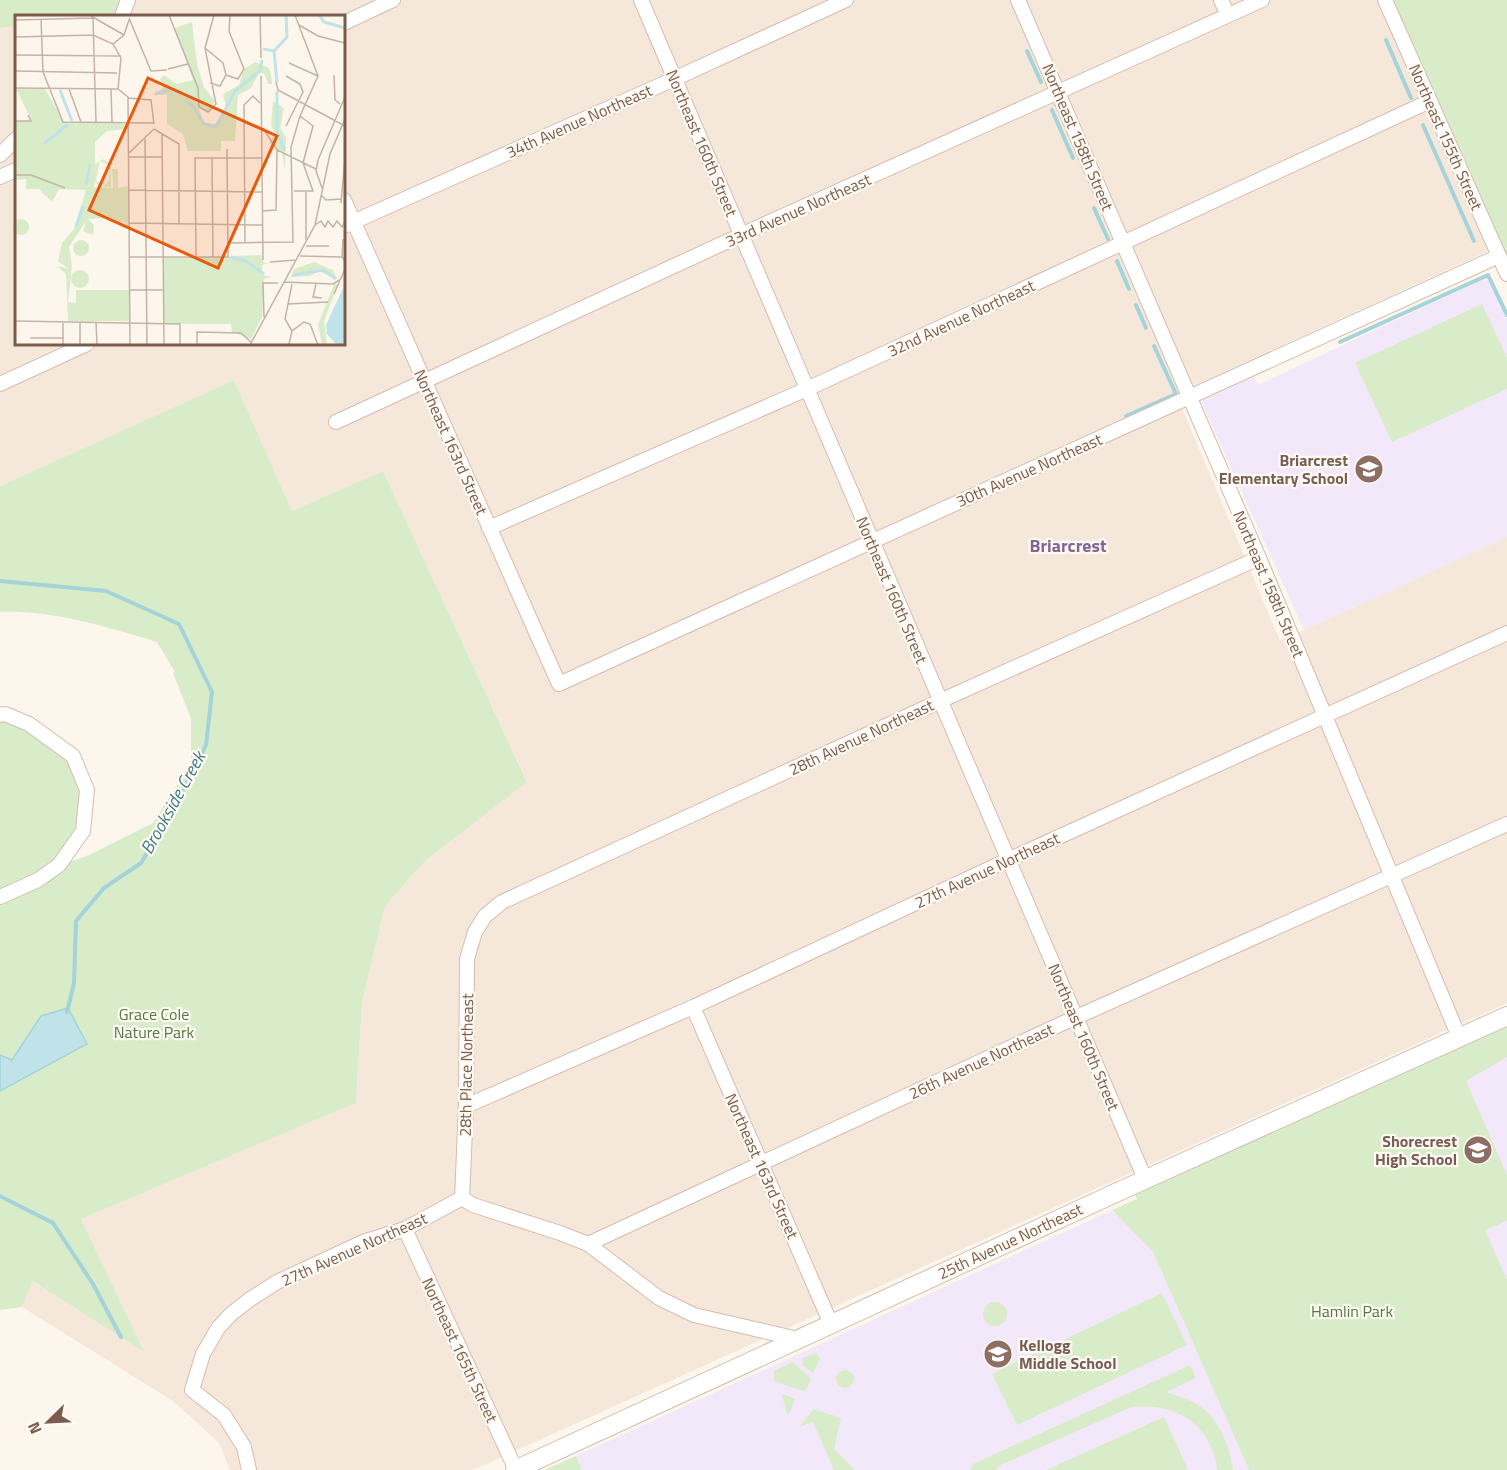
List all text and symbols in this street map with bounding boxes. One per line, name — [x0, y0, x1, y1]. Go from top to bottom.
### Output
inset map — [15, 15, 345, 345]
street label: Northeast 158th Street — [1036, 60, 1120, 215]
street label: Northeast 155th Street — [1403, 60, 1489, 214]
street label: Northeast 160th Street — [660, 66, 744, 221]
street label: 34th Avenue Northeast — [502, 78, 656, 164]
street label: 33rd Avenue Northeast — [721, 167, 875, 253]
street label: 32nd Avenue Northeast — [883, 273, 1039, 363]
street label: Northeast 163rd Street — [408, 365, 494, 519]
street label: 30th Avenue Northeast — [952, 427, 1106, 513]
place label: Briarcrest Elementary School — [1219, 448, 1348, 490]
school or university icon: Briarcrest Elementary School — [1353, 453, 1385, 485]
street label: Northeast 158th Street — [1227, 507, 1311, 662]
street label: Northeast 160th Street — [850, 513, 934, 668]
district label: Briarcrest — [1029, 532, 1107, 559]
street label: 28th Avenue Northeast — [785, 693, 938, 781]
water label: Brookside Creek — [133, 745, 213, 859]
street label: 27th Avenue Northeast — [911, 826, 1064, 914]
street label: Northeast 160th Street — [1042, 960, 1126, 1115]
street label: 28th Place Northeast — [453, 993, 479, 1137]
park label: Grace Cole Nature Park — [114, 1002, 195, 1044]
street label: 26th Avenue Northeast — [905, 1017, 1058, 1105]
street label: Northeast 163rd Street — [719, 1089, 805, 1243]
place label: Shorecrest High School — [1375, 1129, 1457, 1171]
school or university icon: Shorecrest High School — [1462, 1134, 1494, 1166]
street label: 25th Avenue Northeast — [934, 1197, 1087, 1285]
street label: 27th Avenue Northeast — [277, 1206, 431, 1292]
street label: Northeast 165th Street — [416, 1274, 504, 1427]
park label: Hamlin Park — [1311, 1299, 1393, 1323]
place label: Kellogg Middle School — [1019, 1333, 1116, 1375]
school or university icon: Kellogg Middle School — [982, 1338, 1014, 1370]
north arrow — [18, 1392, 78, 1452]
text: N — [21, 1418, 48, 1438]

